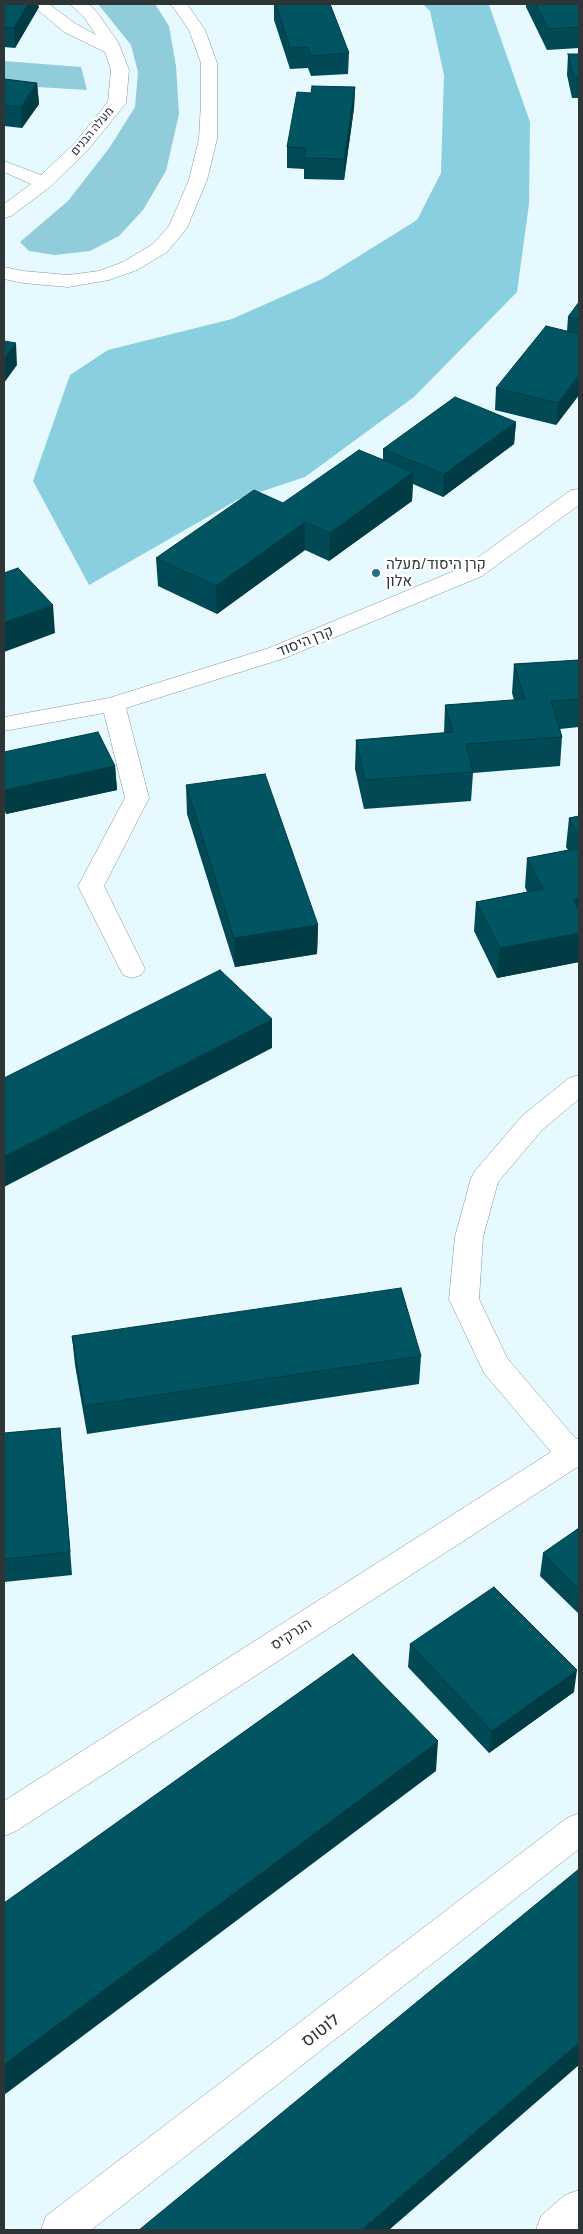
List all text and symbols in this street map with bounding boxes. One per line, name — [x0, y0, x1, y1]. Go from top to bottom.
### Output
street label: מעלה הבנים — [67, 104, 117, 158]
place label: קרן היסוד/מעלה אלון — [386, 555, 486, 590]
marker: קרן היסוד/מעלה אלון — [370, 567, 382, 579]
street label: קרן היסוד — [274, 622, 336, 660]
street label: הנרקיס — [267, 1614, 315, 1654]
street label: לוטוס — [297, 2008, 343, 2052]

